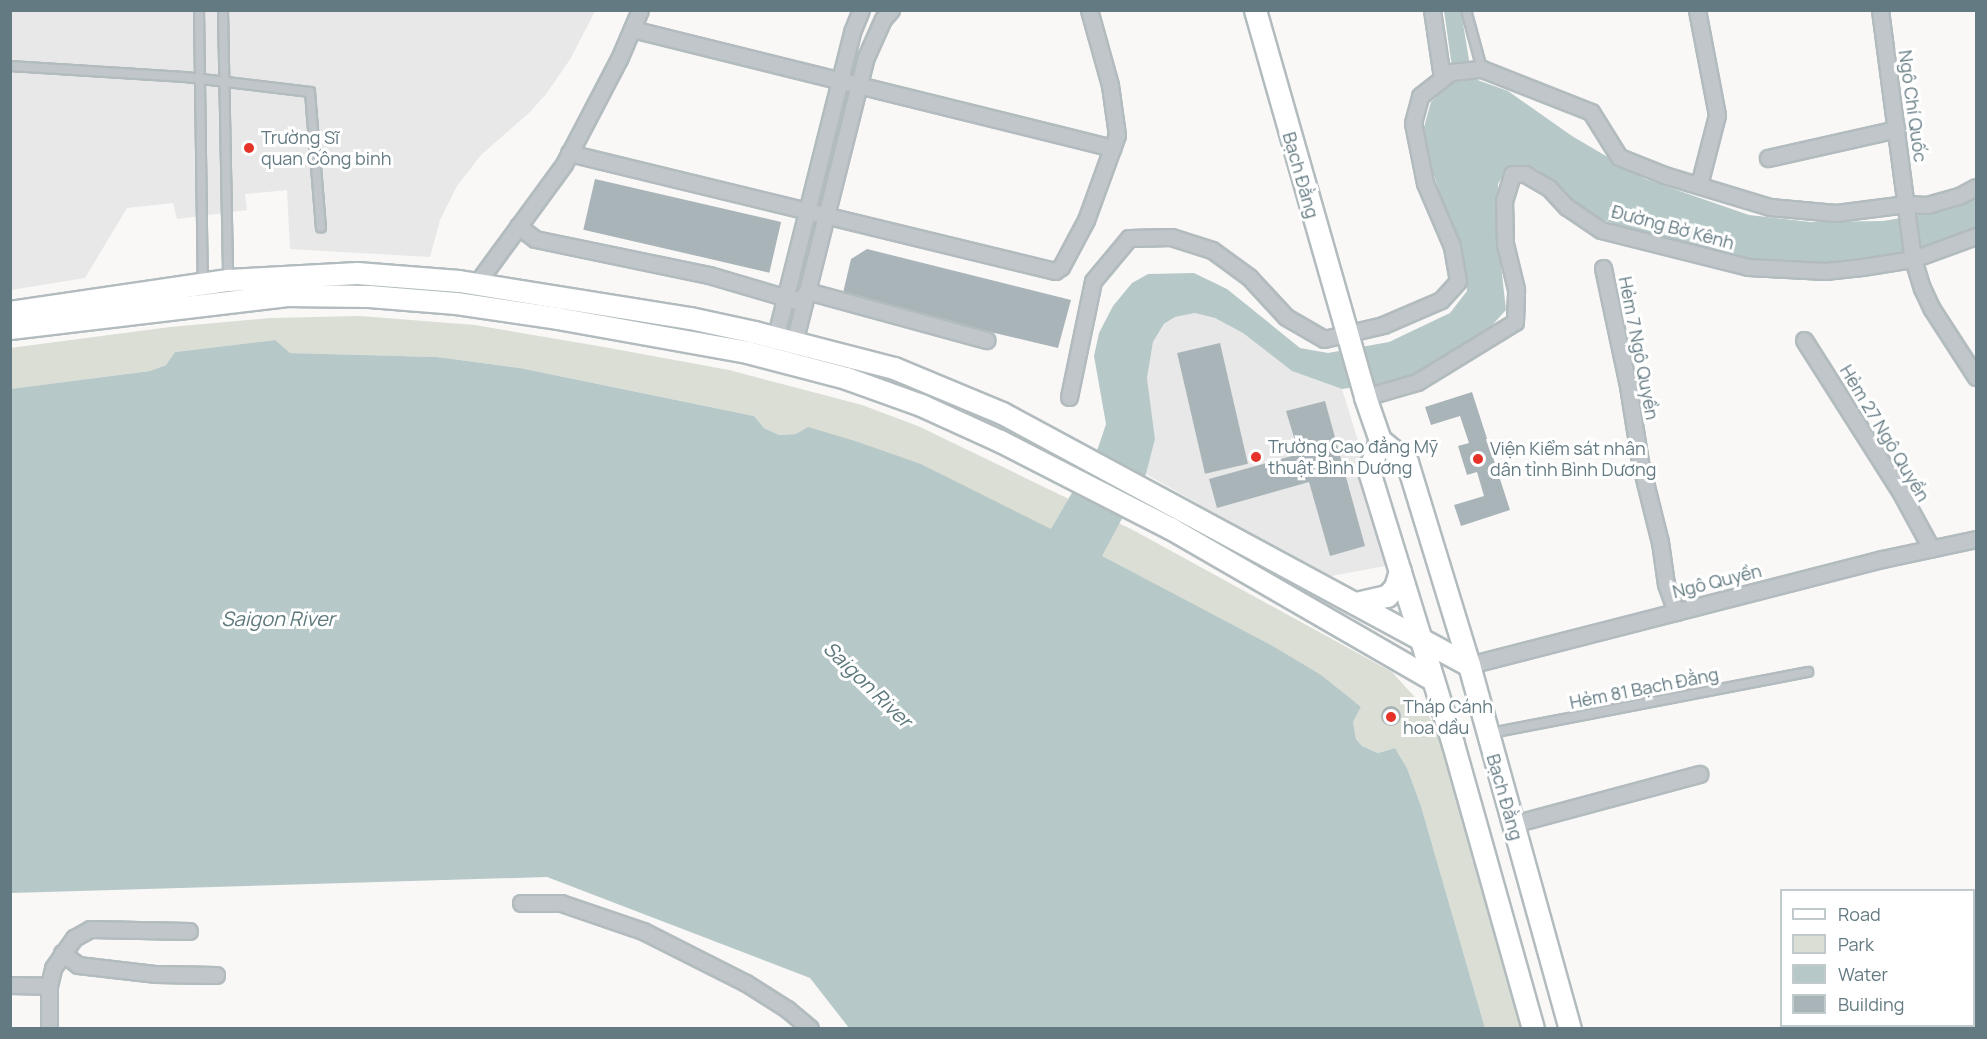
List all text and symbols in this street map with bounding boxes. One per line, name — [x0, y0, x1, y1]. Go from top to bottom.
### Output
street label: Ngô Chí Quốc — [1894, 49, 1932, 163]
place label: Trường Sĩ quan Công binh — [261, 127, 391, 170]
street label: Bạch Đằng — [1278, 129, 1324, 221]
marker: Trường Sĩ quan Công binh — [242, 141, 256, 155]
street label: Đường Bờ Kênh — [1609, 200, 1737, 254]
street label: Hẻm 7 Ngô Quyền — [1615, 275, 1663, 421]
street label: Hẻm 27 Ngô Quyền — [1836, 361, 1934, 505]
place label: Trường Cao đẳng Mỹ thuật Bình Dương — [1268, 436, 1438, 478]
place label: Viện Kiểm sát nhân dân tỉnh Bình Dương — [1490, 438, 1656, 480]
marker: Trường Cao đẳng Mỹ thuật Bình Dương — [1249, 450, 1263, 464]
marker: Viện Kiểm sát nhân dân tỉnh Bình Dương — [1471, 452, 1485, 466]
street label: Ngô Quyền — [1670, 560, 1764, 602]
water label: Saigon River — [221, 606, 335, 630]
water label: Saigon River — [819, 636, 917, 732]
street label: Hẻm 81 Bạch Đằng — [1568, 663, 1720, 713]
place label: Tháp Cánh hoa dầu — [1403, 696, 1493, 738]
marker: Tháp Cánh hoa dầu — [1384, 710, 1398, 724]
street label: Bạch Đằng — [1482, 751, 1528, 843]
legend — [1780, 889, 1975, 1027]
text: Road — [1838, 902, 1881, 926]
text: Park — [1838, 932, 1874, 956]
text: Water — [1838, 962, 1888, 986]
text: Building — [1838, 992, 1904, 1016]

